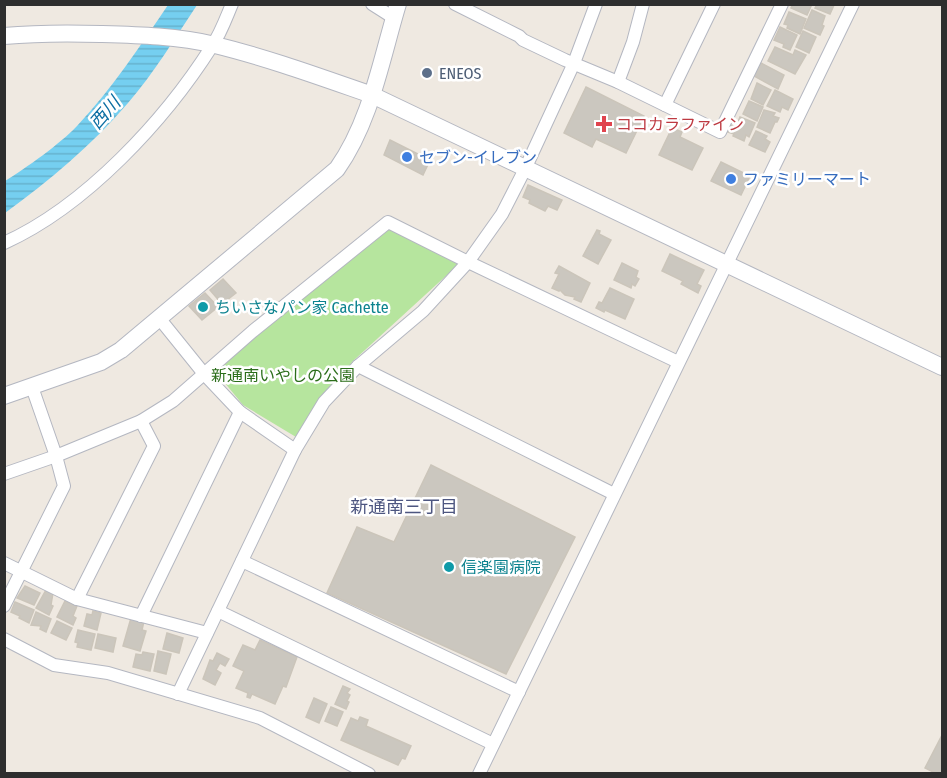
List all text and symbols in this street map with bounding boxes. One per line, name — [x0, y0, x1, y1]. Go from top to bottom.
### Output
place label: ENEOS — [439, 64, 482, 83]
marker: ENEOS — [420, 66, 434, 80]
water label: 西川 — [85, 91, 126, 134]
place label: ココカラファイン — [616, 115, 744, 134]
marker: ココカラファイン — [597, 117, 611, 131]
place label: セブン-イレブン — [419, 148, 537, 167]
marker: セブン-イレブン — [400, 150, 414, 164]
place label: ファミリーマート — [743, 170, 871, 189]
marker: ファミリーマート — [724, 172, 738, 186]
place label: ちいさなパン家 Cachette — [215, 298, 389, 317]
marker: ちいさなパン家 Cachette — [196, 300, 210, 314]
park label: 新通南いやしの公園 — [211, 366, 355, 385]
district label: 新通南三丁目 — [350, 496, 458, 518]
place label: 信楽園病院 — [461, 558, 541, 577]
marker: 信楽園病院 — [442, 560, 456, 574]

